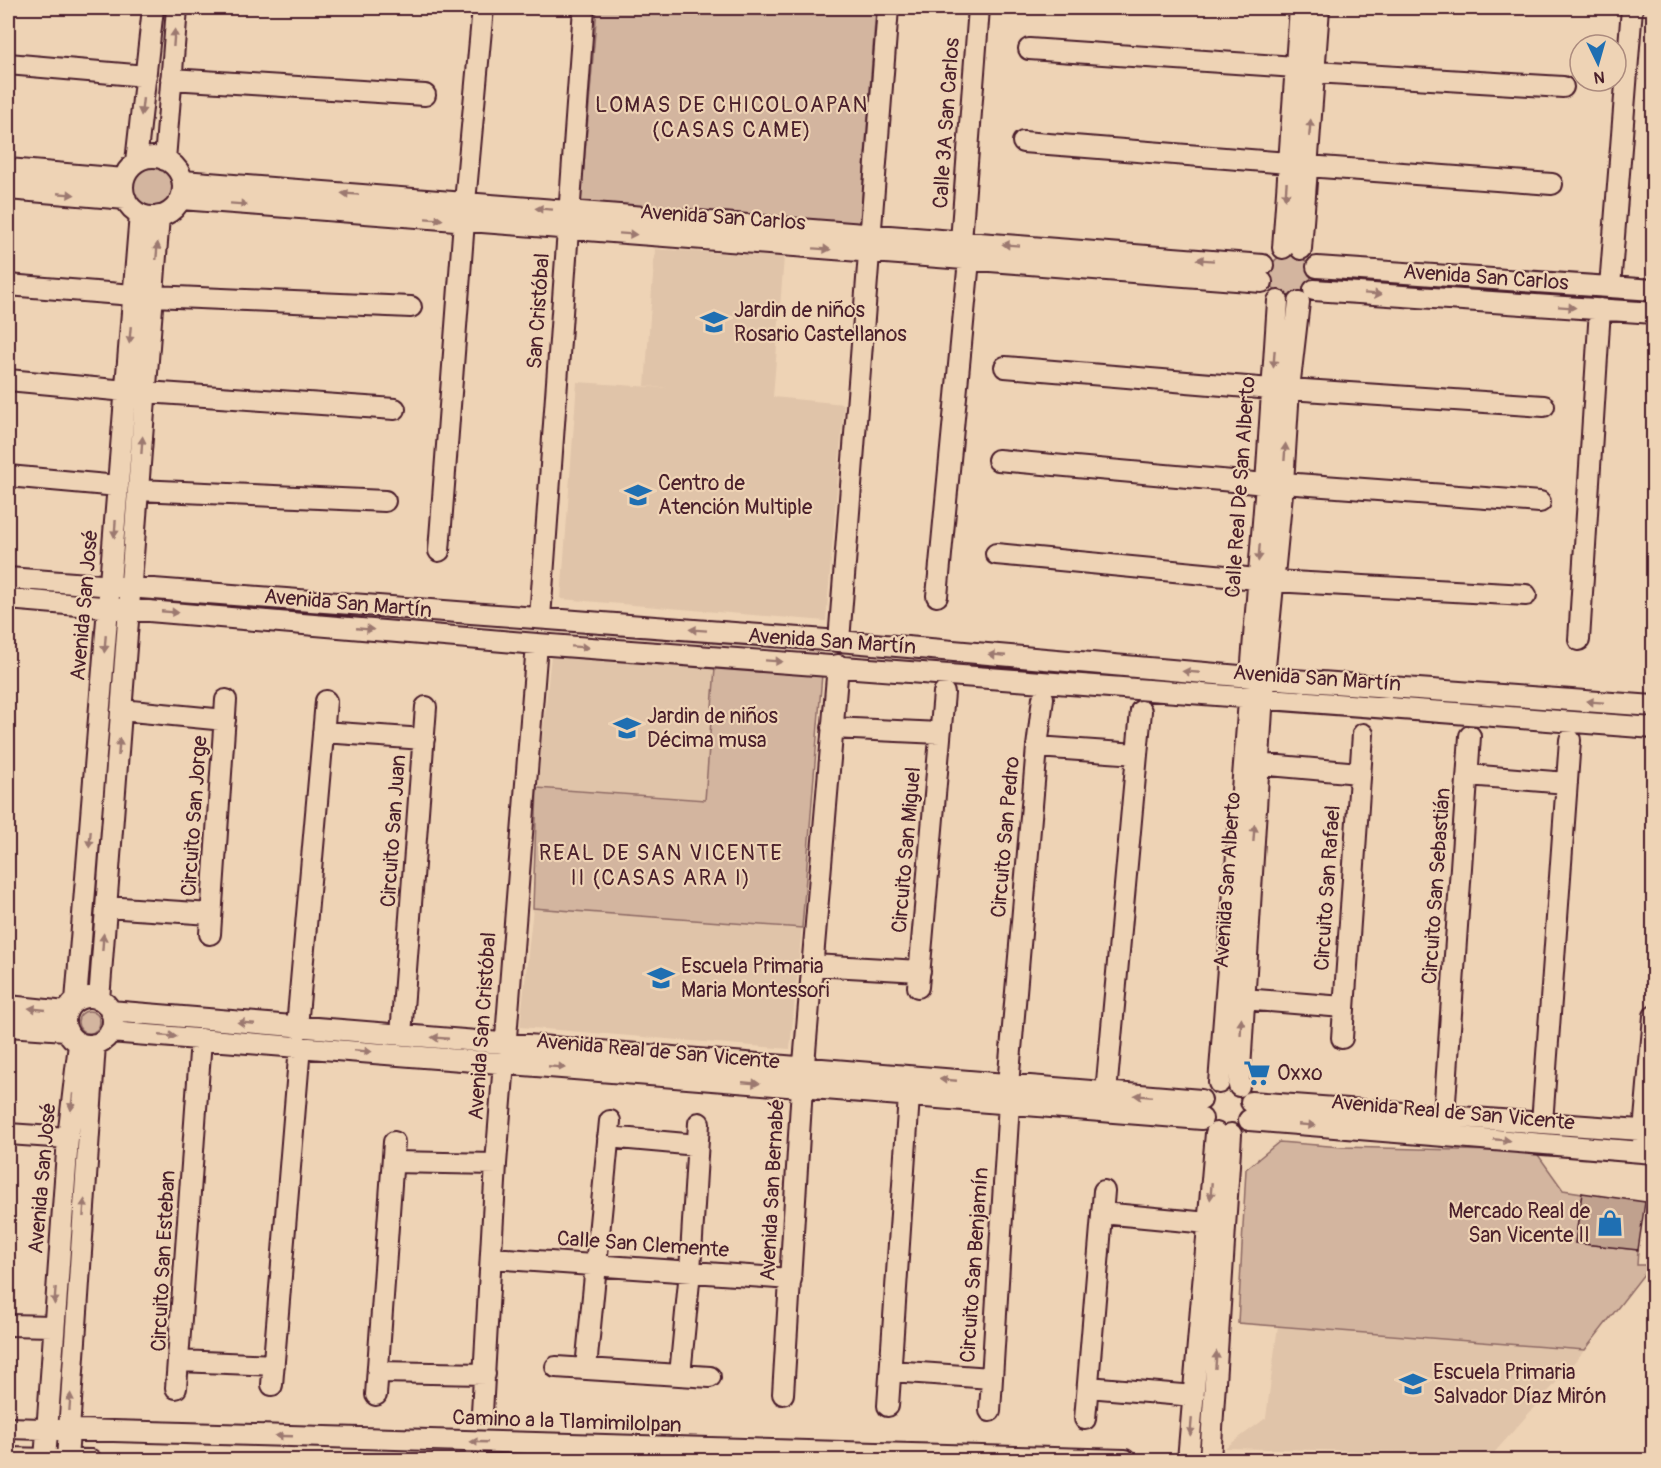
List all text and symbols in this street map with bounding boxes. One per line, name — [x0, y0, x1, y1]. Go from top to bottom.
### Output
one-way arrow — [170, 29, 179, 48]
north arrow — [1568, 33, 1628, 93]
street label: Calle 3A San Carlos — [927, 36, 966, 209]
text: N — [1593, 67, 1605, 87]
district label: LOMAS DE CHICOLOAPAN (CASAS CAME) — [595, 91, 869, 144]
one-way arrow — [138, 98, 147, 117]
one-way arrow — [1305, 118, 1315, 137]
one-way arrow — [1282, 182, 1291, 201]
one-way arrow — [56, 189, 75, 199]
one-way arrow — [340, 189, 359, 198]
street label: Avenida San Carlos — [639, 198, 807, 237]
one-way arrow — [230, 199, 249, 208]
one-way arrow — [535, 204, 554, 213]
one-way arrow — [424, 214, 443, 223]
one-way arrow — [619, 229, 638, 238]
one-way arrow — [1001, 240, 1020, 250]
one-way arrow — [152, 241, 162, 260]
one-way arrow — [813, 244, 832, 253]
street label: San Cristóbal — [521, 252, 556, 370]
one-way arrow — [1196, 255, 1215, 265]
street label: Avenida San Carlos — [1402, 258, 1570, 297]
one-way arrow — [1363, 289, 1382, 298]
place label: Jardin de niños Rosario Castellanos — [734, 297, 907, 348]
one-way arrow — [1558, 302, 1577, 311]
school or university icon: Jardin de niños Rosario Castellanos — [699, 307, 729, 337]
one-way arrow — [125, 325, 135, 344]
one-way arrow — [1269, 350, 1278, 369]
street label: Calle Real De San Alberto — [1219, 375, 1262, 599]
one-way arrow — [137, 436, 146, 455]
one-way arrow — [1280, 442, 1290, 461]
place label: Centro de Atención Multiple — [658, 470, 813, 521]
school or university icon: Centro de Atención Multiple — [623, 480, 653, 510]
one-way arrow — [110, 520, 119, 539]
street label: Avenida San José — [64, 528, 105, 682]
one-way arrow — [1254, 544, 1264, 563]
street label: Avenida San Martín — [263, 583, 433, 624]
one-way arrow — [161, 607, 180, 617]
street label: Avenida San Martín — [747, 622, 917, 661]
one-way arrow — [355, 624, 374, 634]
one-way arrow — [689, 626, 708, 635]
one-way arrow — [100, 635, 110, 654]
one-way arrow — [570, 642, 589, 652]
one-way arrow — [987, 650, 1006, 660]
one-way arrow — [765, 656, 784, 666]
street label: Avenida San Martín — [1232, 659, 1402, 698]
one-way arrow — [1182, 667, 1201, 677]
one-way arrow — [1586, 697, 1605, 707]
place label: Jardin de niños Décima musa — [647, 703, 779, 754]
school or university icon: Jardin de niños Décima musa — [612, 713, 642, 743]
street label: Circuito San Jorge — [175, 734, 214, 897]
one-way arrow — [114, 738, 123, 757]
street label: Circuito San Juan — [375, 754, 412, 908]
street label: Circuito San Pedro — [985, 755, 1026, 919]
street label: Circuito San Miguel — [886, 766, 927, 934]
street label: Circuito San Sebastián — [1416, 787, 1457, 985]
street label: Avenida San Alberto — [1208, 791, 1247, 969]
street label: Circuito San Rafael — [1308, 804, 1347, 972]
one-way arrow — [1249, 823, 1258, 842]
one-way arrow — [85, 829, 94, 848]
district label: REAL DE SAN VICENTE II (CASAS ARA I) — [539, 839, 783, 892]
street label: Avenida San Cristóbal — [462, 931, 503, 1121]
one-way arrow — [99, 932, 108, 951]
place label: Escuela Primaria Maria Montessori — [681, 953, 830, 1004]
school or university icon: Escuela Primaria Maria Montessori — [646, 963, 676, 993]
one-way arrow — [27, 1004, 46, 1014]
one-way arrow — [236, 1018, 255, 1027]
one-way arrow — [1237, 1018, 1246, 1037]
street label: Avenida Real de San Vicente — [535, 1027, 782, 1076]
one-way arrow — [159, 1032, 178, 1041]
one-way arrow — [431, 1033, 450, 1043]
one-way arrow — [353, 1046, 372, 1056]
supermarket icon: Oxxo — [1242, 1058, 1272, 1088]
place label: Oxxo — [1277, 1060, 1323, 1087]
one-way arrow — [548, 1063, 567, 1072]
one-way arrow — [939, 1075, 958, 1085]
one-way arrow — [742, 1078, 761, 1088]
street label: Avenida Real de San Vicente — [1330, 1088, 1577, 1137]
one-way arrow — [1133, 1091, 1152, 1101]
one-way arrow — [67, 1092, 77, 1111]
street label: Avenida San Bernabé — [754, 1098, 791, 1282]
street label: Avenida San José — [22, 1101, 63, 1255]
one-way arrow — [1298, 1120, 1317, 1129]
one-way arrow — [1492, 1136, 1511, 1145]
street label: Circuito San Benjamín — [954, 1166, 995, 1364]
street label: Circuito San Esteban — [145, 1170, 182, 1352]
one-way arrow — [1206, 1181, 1216, 1200]
one-way arrow — [79, 1198, 88, 1217]
place label: Mercado Real de San Vicente II — [1448, 1198, 1591, 1249]
shop icon: Mercado Real de San Vicente II — [1595, 1208, 1625, 1238]
street label: Calle San Clemente — [556, 1225, 731, 1264]
one-way arrow — [51, 1287, 60, 1306]
one-way arrow — [1211, 1351, 1221, 1370]
place label: Escuela Primaria Salvador Díaz Mirón — [1433, 1359, 1606, 1410]
school or university icon: Escuela Primaria Salvador Díaz Mirón — [1398, 1369, 1428, 1399]
one-way arrow — [65, 1393, 75, 1412]
street label: Camino a la Tlamimilolpan — [452, 1404, 682, 1439]
one-way arrow — [1187, 1418, 1196, 1437]
one-way arrow — [274, 1432, 293, 1441]
one-way arrow — [469, 1437, 488, 1447]

